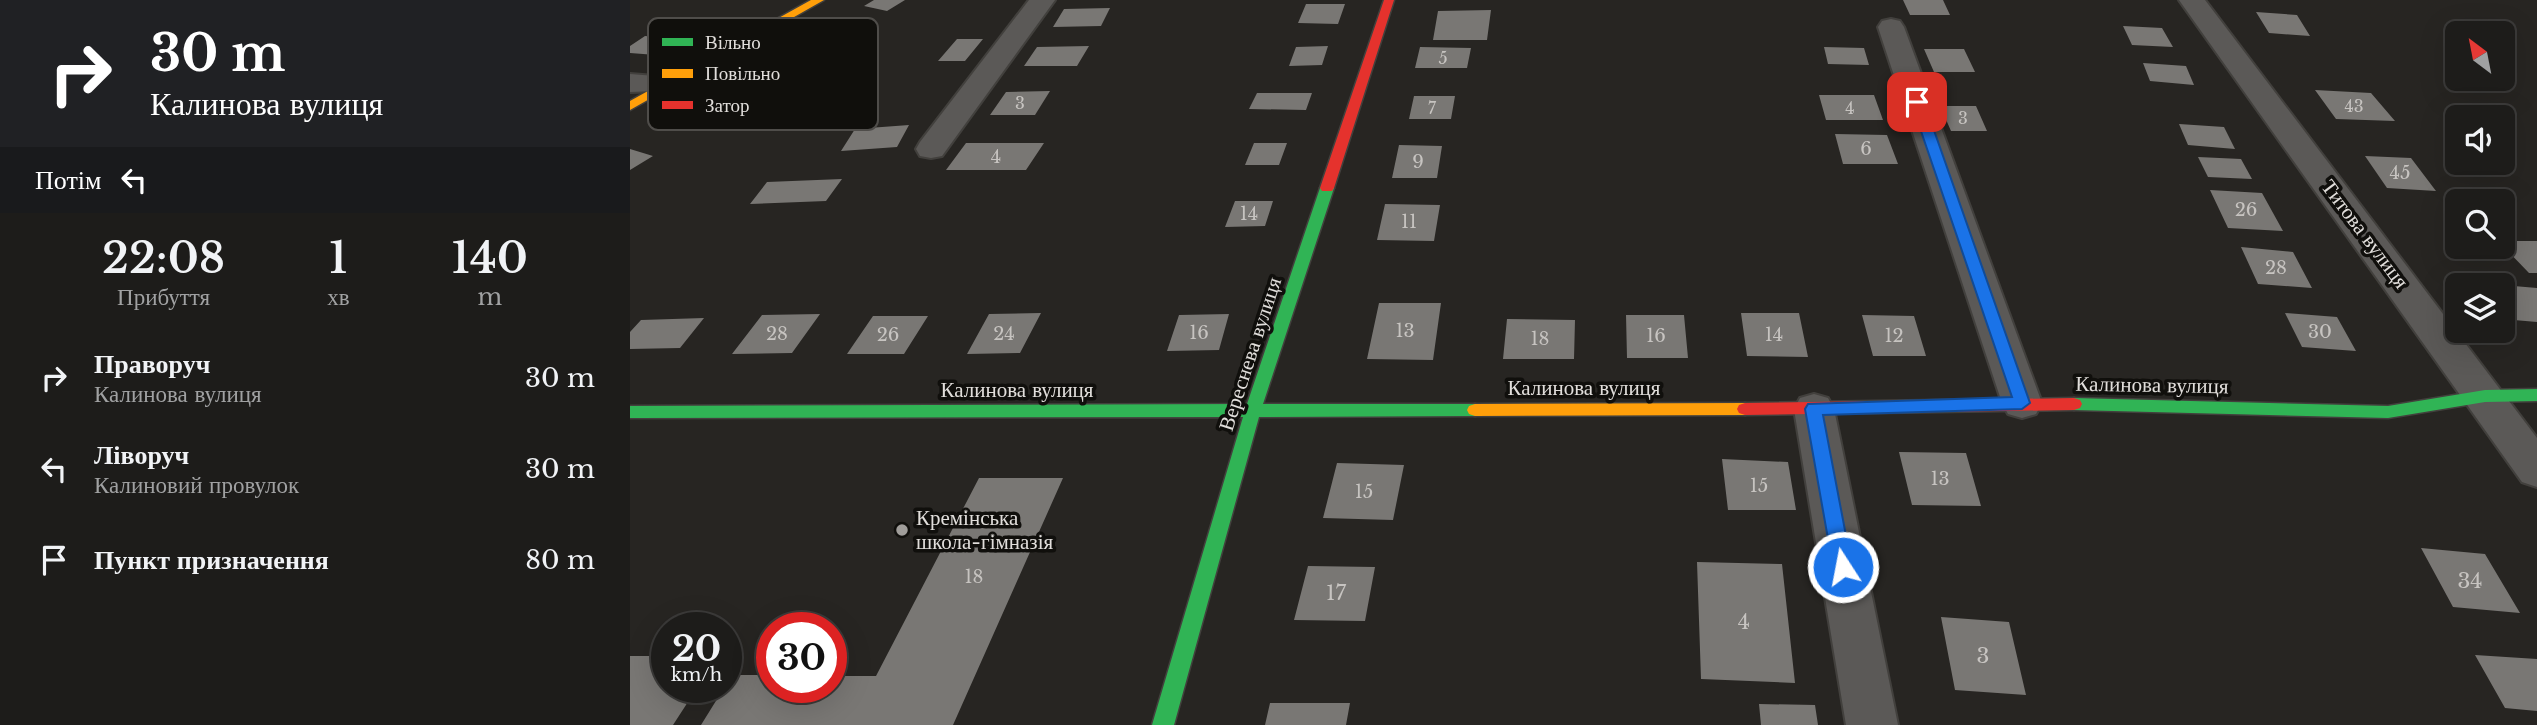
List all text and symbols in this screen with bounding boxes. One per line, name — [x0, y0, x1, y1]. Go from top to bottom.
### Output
legend — [648, 18, 878, 130]
north arrow — [2445, 21, 2515, 91]
map controls — [2445, 21, 2515, 343]
text: 30 m — [150, 23, 285, 84]
icon: right — [35, 28, 126, 119]
text: Вільно — [705, 31, 761, 54]
house number: 5 — [1438, 48, 1448, 68]
text: Повільно — [705, 62, 780, 85]
pin — [1887, 72, 1947, 132]
icon: arrive — [1898, 83, 1936, 121]
text: Калинова вулиця — [150, 84, 383, 124]
house number: 3 — [1015, 93, 1025, 113]
text: Затор — [705, 94, 750, 117]
house number: 43 — [2344, 96, 2364, 116]
house number: 7 — [1428, 98, 1437, 118]
house number: 4 — [1845, 98, 1855, 118]
button: sound — [2445, 105, 2515, 175]
house number: 3 — [1958, 108, 1968, 128]
house number: 6 — [1860, 138, 1872, 160]
house number: 4 — [991, 146, 1001, 168]
house number: 9 — [1412, 151, 1424, 173]
icon: left — [115, 161, 153, 199]
house number: 45 — [2390, 162, 2410, 184]
text: Потім — [35, 164, 101, 196]
street label: Титова вулиця — [2316, 175, 2414, 294]
button: search — [2445, 189, 2515, 259]
house number: 26 — [2235, 199, 2257, 221]
house number: 14 — [1240, 203, 1258, 225]
house number: 11 — [1401, 211, 1417, 233]
text: 22:08 — [102, 232, 225, 284]
text: 1 — [329, 232, 348, 284]
text: 140 — [452, 232, 528, 284]
house number: 28 — [2265, 257, 2287, 279]
button: layers — [2445, 273, 2515, 343]
street label: Вереснева вулиця — [1213, 274, 1287, 434]
text: Прибуття — [117, 283, 210, 311]
text: хв — [327, 283, 350, 311]
text: m — [477, 283, 502, 311]
house number: 13 — [1395, 320, 1415, 342]
house number: 30 — [2308, 321, 2332, 343]
house number: 16 — [1189, 322, 1209, 344]
house number: 28 — [766, 323, 788, 345]
house number: 24 — [993, 323, 1015, 345]
house number: 26 — [877, 324, 899, 346]
house number: 14 — [1765, 324, 1783, 346]
house number: 16 — [1646, 325, 1666, 347]
house number: 12 — [1884, 325, 1904, 347]
house number: 18 — [1531, 328, 1549, 350]
text: Праворуч — [94, 348, 210, 380]
icon: right — [35, 359, 73, 397]
text: 30 m — [525, 362, 595, 394]
street label: Калинова вулиця — [2075, 371, 2229, 399]
street label: Калинова вулиця — [1507, 375, 1661, 401]
street label: Калинова вулиця — [940, 377, 1094, 403]
text: Калинова вулиця — [94, 380, 262, 408]
text: Ліворуч — [94, 439, 189, 471]
icon: left — [35, 450, 73, 488]
text: 30 m — [525, 453, 595, 485]
house number: 13 — [1930, 468, 1950, 490]
text: Калиновий провулок — [94, 471, 299, 499]
house number: 15 — [1750, 475, 1768, 497]
house number: 15 — [1355, 481, 1373, 503]
place label: Кремінська школа-гімназія — [916, 505, 1053, 555]
marker: Кремінська школа-гімназія — [894, 522, 910, 538]
position arrow — [1806, 530, 1880, 604]
icon: arrive — [35, 541, 73, 579]
text: Пункт призначення — [94, 544, 329, 576]
text: 80 m — [525, 544, 595, 576]
house number: 18 — [965, 566, 983, 588]
house number: 34 — [2457, 568, 2483, 594]
house number: 17 — [1326, 580, 1346, 606]
house number: 4 — [1738, 609, 1750, 635]
speed limit sign: 30 — [756, 612, 847, 703]
text: 20 — [672, 627, 721, 670]
house number: 3 — [1977, 643, 1989, 669]
text: km/h — [671, 664, 722, 686]

